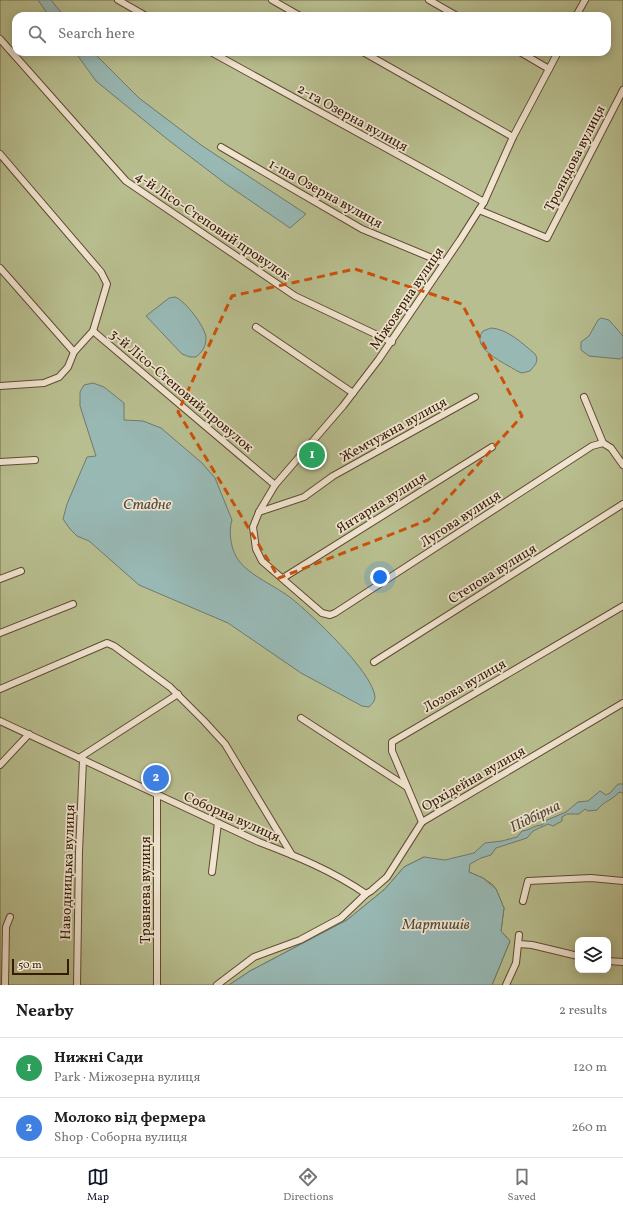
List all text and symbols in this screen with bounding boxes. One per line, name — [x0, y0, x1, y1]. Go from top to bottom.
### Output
search box — [12, 12, 611, 56]
icon: search — [26, 23, 48, 45]
text: Search here — [58, 24, 135, 45]
street label: 2-га Озерна вулиця — [293, 80, 411, 157]
street label: Трояндова вулиця — [540, 102, 610, 215]
street label: 1-ша Озерна вулиця — [265, 155, 386, 233]
street label: 4-й Лісо-Степовий провулок — [131, 167, 294, 286]
street label: Міжозерна вулиця — [366, 244, 449, 354]
street label: 3-й Лісо-Степовий провулок — [105, 325, 257, 457]
street label: Жемчужна вулиця — [337, 393, 451, 468]
pin: 1 — [299, 440, 325, 470]
street label: Янтарна вулиця — [333, 468, 431, 539]
street label: Лугова вулиця — [417, 486, 505, 552]
water label: Стадне — [123, 495, 172, 516]
street label: Степова вулиця — [445, 540, 540, 609]
your location — [370, 567, 390, 587]
street label: Лозова вулиця — [420, 655, 510, 718]
street label: Орхідейна вулиця — [418, 742, 529, 817]
pin: 2 — [143, 763, 169, 793]
street label: Соборна вулиця — [180, 788, 283, 847]
water label: Підбірна — [507, 796, 564, 839]
street label: Наводницька вулиця — [57, 804, 80, 940]
street label: Травнева вулиця — [137, 836, 156, 944]
water label: Мартишів — [401, 915, 470, 936]
map controls — [575, 937, 611, 973]
button: layers — [575, 937, 611, 973]
scale bar — [12, 957, 69, 976]
text: 50 m — [18, 958, 42, 973]
text: Nearby — [16, 1000, 74, 1023]
text: 2 results — [559, 1002, 607, 1020]
text: Нижні Сади — [54, 1048, 143, 1069]
text: 1 — [26, 1059, 32, 1077]
text: 120 m — [573, 1059, 607, 1077]
text: Park · Міжозерна вулиця — [54, 1069, 200, 1087]
text: Молоко від фермера — [54, 1108, 206, 1129]
text: 2 — [26, 1119, 32, 1137]
text: 260 m — [572, 1119, 607, 1137]
text: Shop · Соборна вулиця — [54, 1129, 187, 1147]
tab: Map — [87, 1166, 109, 1205]
tab: Directions — [283, 1166, 334, 1205]
tab: Saved — [508, 1166, 536, 1205]

